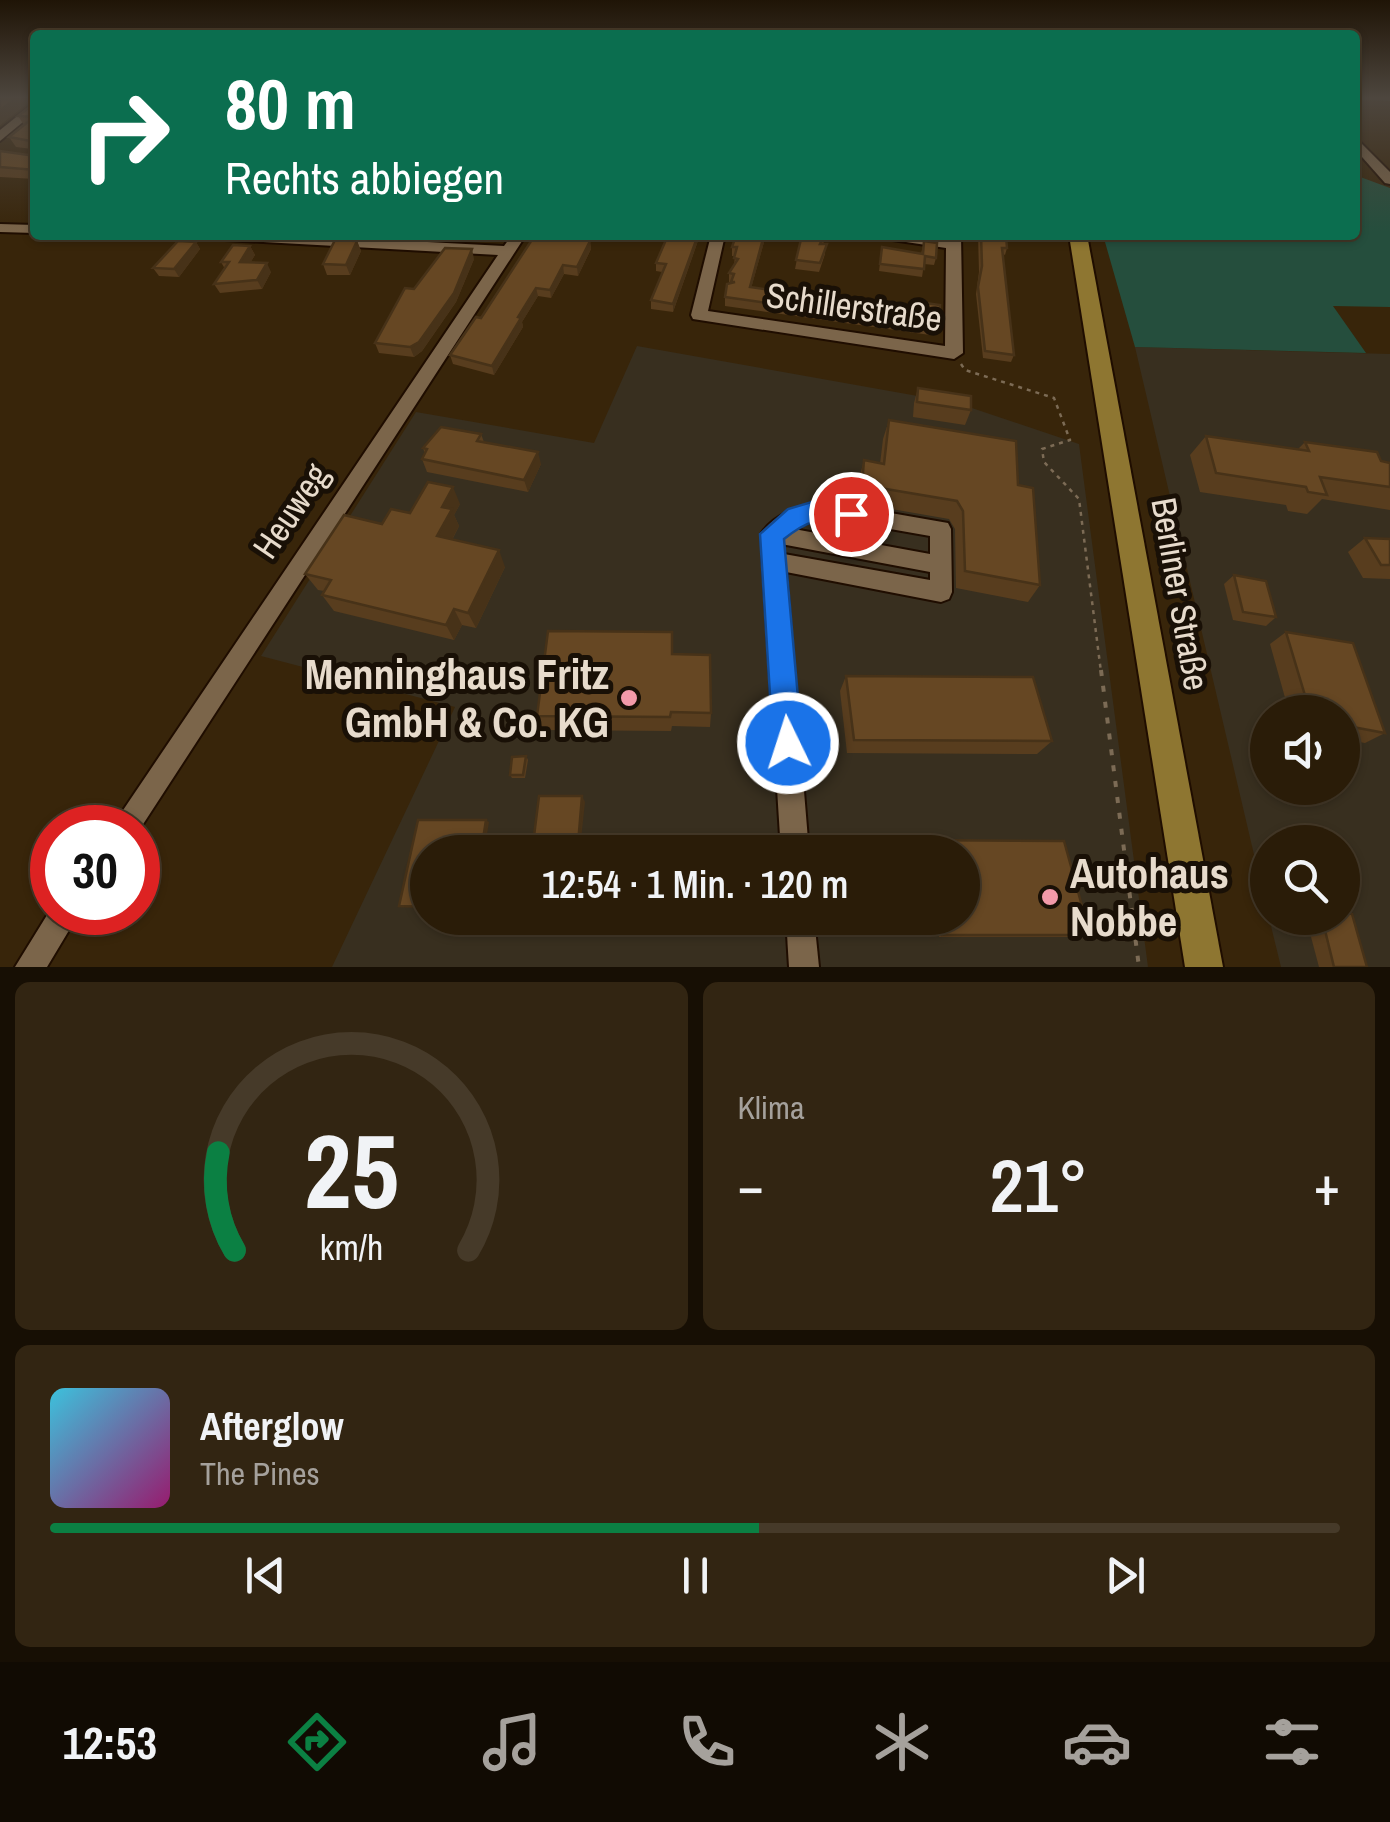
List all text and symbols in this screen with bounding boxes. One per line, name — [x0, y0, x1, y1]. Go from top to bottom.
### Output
text: 80 m — [225, 57, 356, 151]
icon: right — [60, 70, 190, 200]
text: Rechts abbiegen — [225, 147, 504, 208]
street label: Schillerstraße — [763, 271, 945, 342]
street label: Heuweg — [242, 454, 340, 568]
pin — [809, 472, 894, 557]
icon: arrive — [824, 487, 879, 542]
street label: Berliner Straße — [1140, 494, 1221, 694]
place label: Menninghaus Fritz GmbH & Co. KG — [305, 646, 609, 750]
marker: Menninghaus Fritz GmbH & Co. KG — [618, 687, 640, 709]
position arrow — [736, 691, 840, 795]
map controls — [1250, 695, 1360, 935]
button: sound — [1250, 695, 1360, 805]
speed limit sign: 30 — [30, 805, 160, 935]
button: search — [1250, 825, 1360, 935]
place label: Autohaus Nobbe — [1070, 845, 1229, 949]
text: 12:54 · 1 Min. · 120 m — [542, 859, 848, 910]
marker: Autohaus Nobbe — [1039, 886, 1061, 908]
text: Klima — [738, 1086, 805, 1129]
text: 25 — [304, 1100, 399, 1240]
text: 21° — [990, 1134, 1088, 1235]
text: − — [738, 1148, 764, 1222]
text: + — [1314, 1148, 1340, 1222]
text: km/h — [319, 1223, 383, 1271]
text: Afterglow — [200, 1401, 344, 1452]
text: The Pines — [200, 1452, 320, 1495]
icon: previous — [238, 1548, 293, 1603]
icon: pause — [668, 1548, 723, 1603]
icon: next — [1098, 1548, 1153, 1603]
icon: directions — [282, 1707, 352, 1777]
icon: music — [477, 1707, 547, 1777]
icon: phone — [672, 1707, 742, 1777]
icon: climate — [867, 1707, 937, 1777]
icon: car — [1062, 1707, 1132, 1777]
icon: filters — [1257, 1707, 1327, 1777]
text: 12:53 — [63, 1712, 157, 1773]

